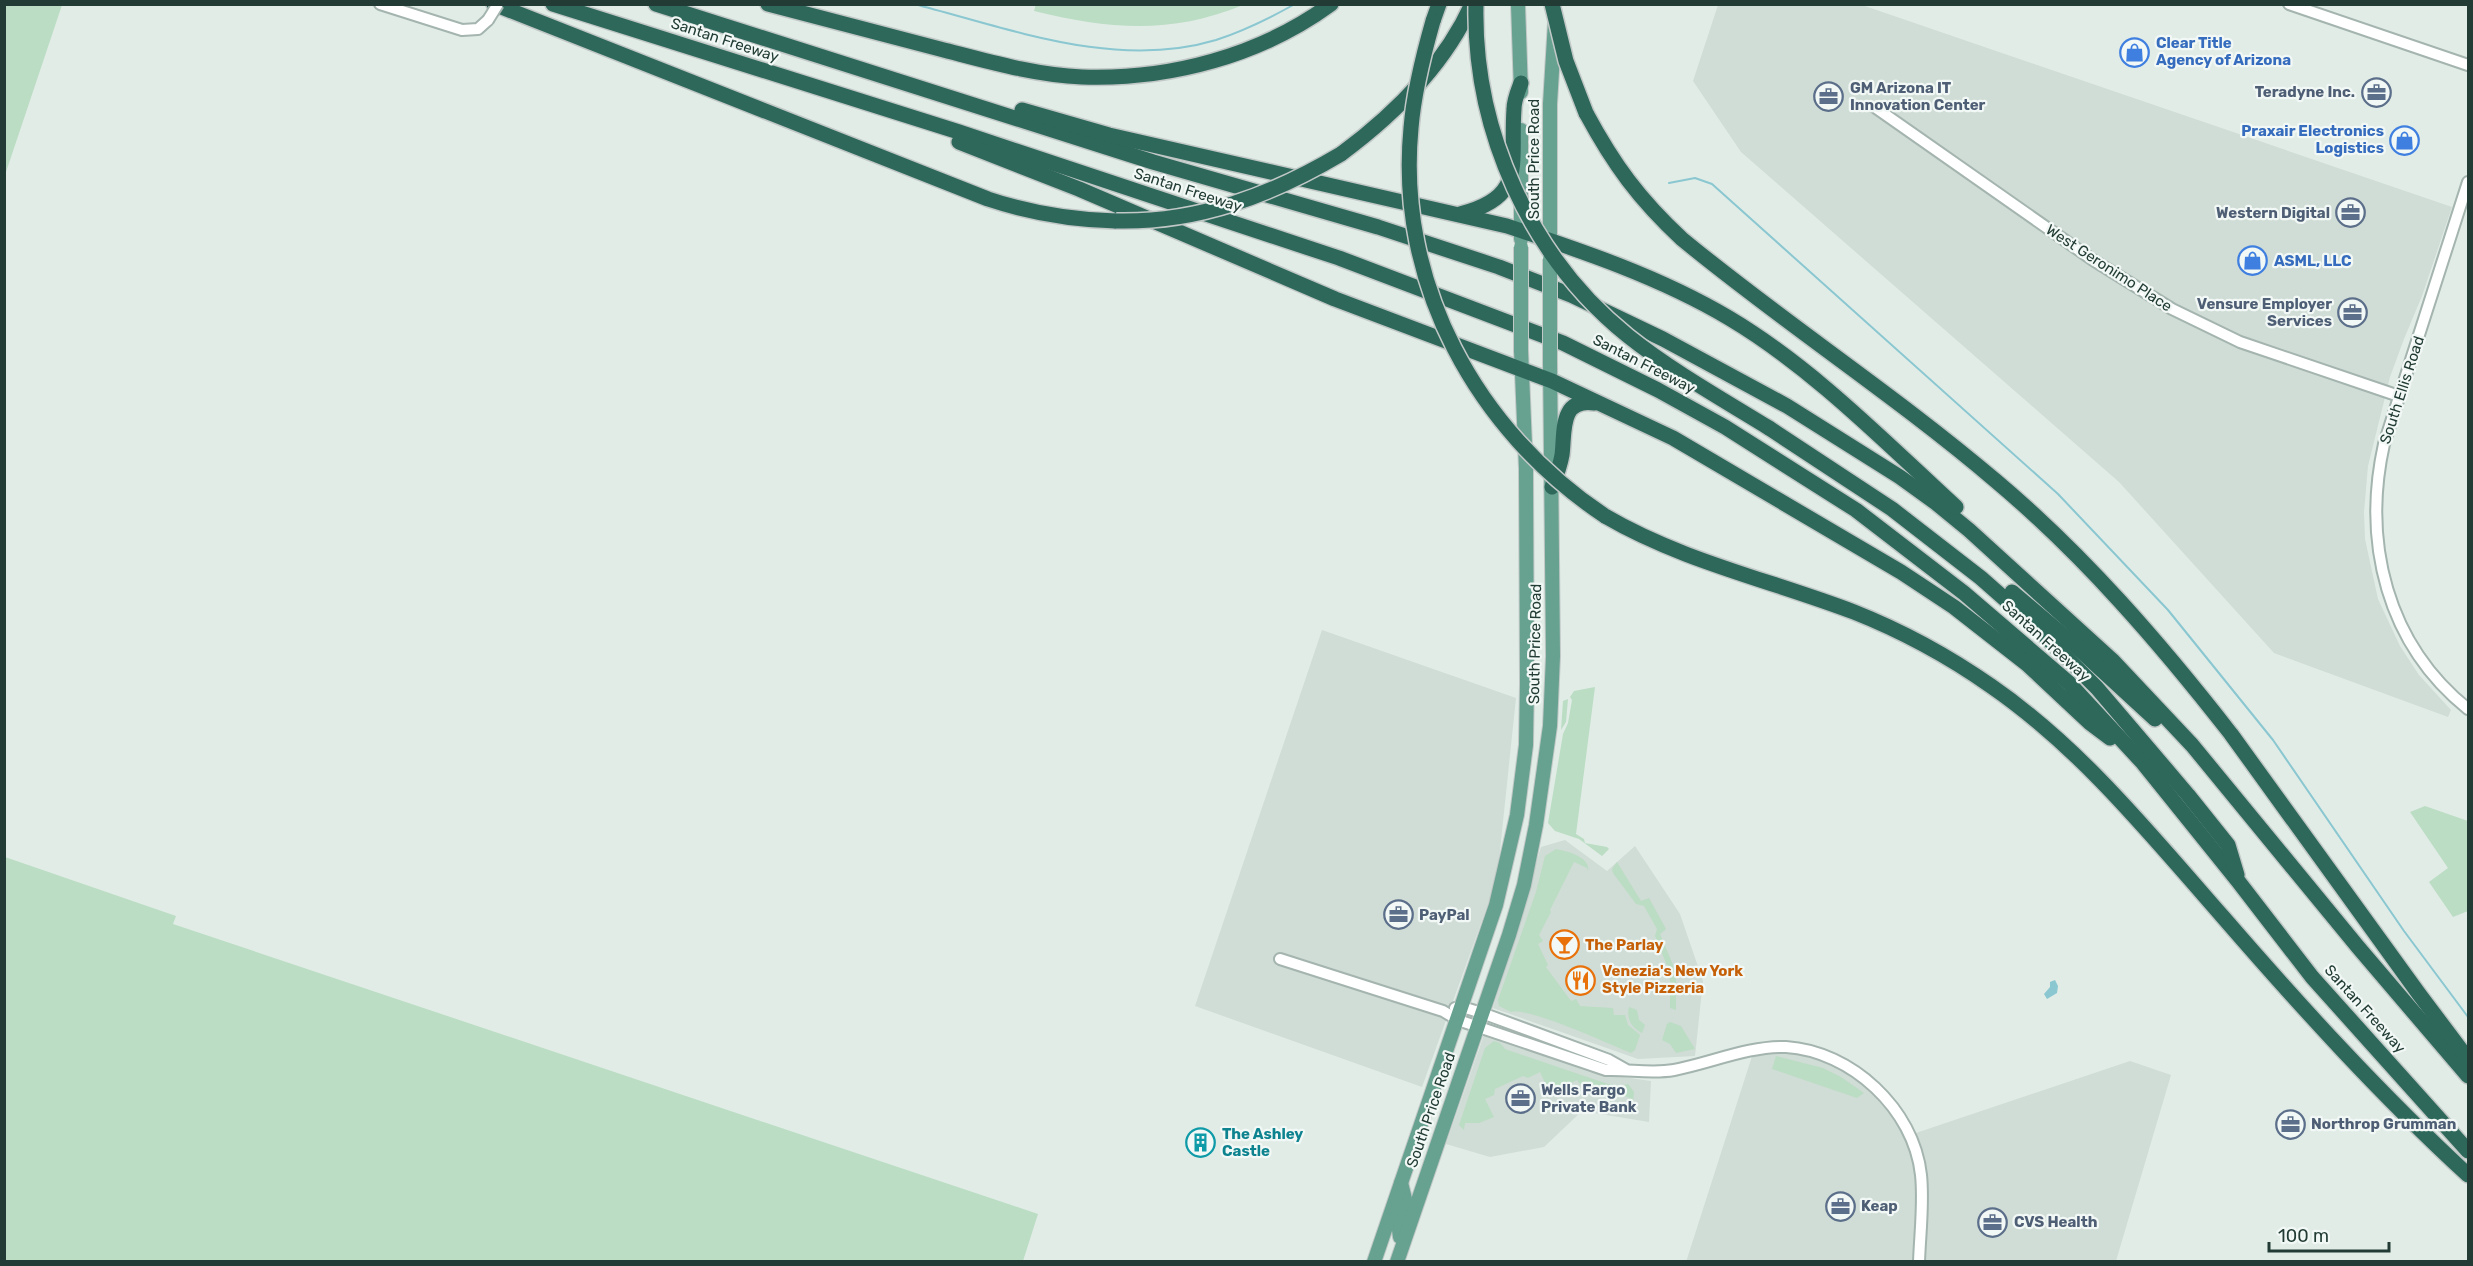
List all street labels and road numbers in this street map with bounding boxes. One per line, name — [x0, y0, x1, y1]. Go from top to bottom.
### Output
street label: Santan Freeway — [669, 14, 781, 66]
street label: South Price Road — [1525, 99, 1543, 219]
street label: Santan Freeway — [1132, 164, 1244, 216]
street label: West Geronimo Place — [2043, 221, 2175, 315]
street label: Santan Freeway — [1590, 330, 1698, 398]
street label: South Ellis Road — [2376, 334, 2428, 446]
street label: South Price Road — [1525, 584, 1545, 704]
street label: Santan Freeway — [1998, 597, 2094, 685]
street label: Santan Freeway — [2321, 961, 2409, 1057]
street label: South Price Road — [1403, 1050, 1459, 1170]

